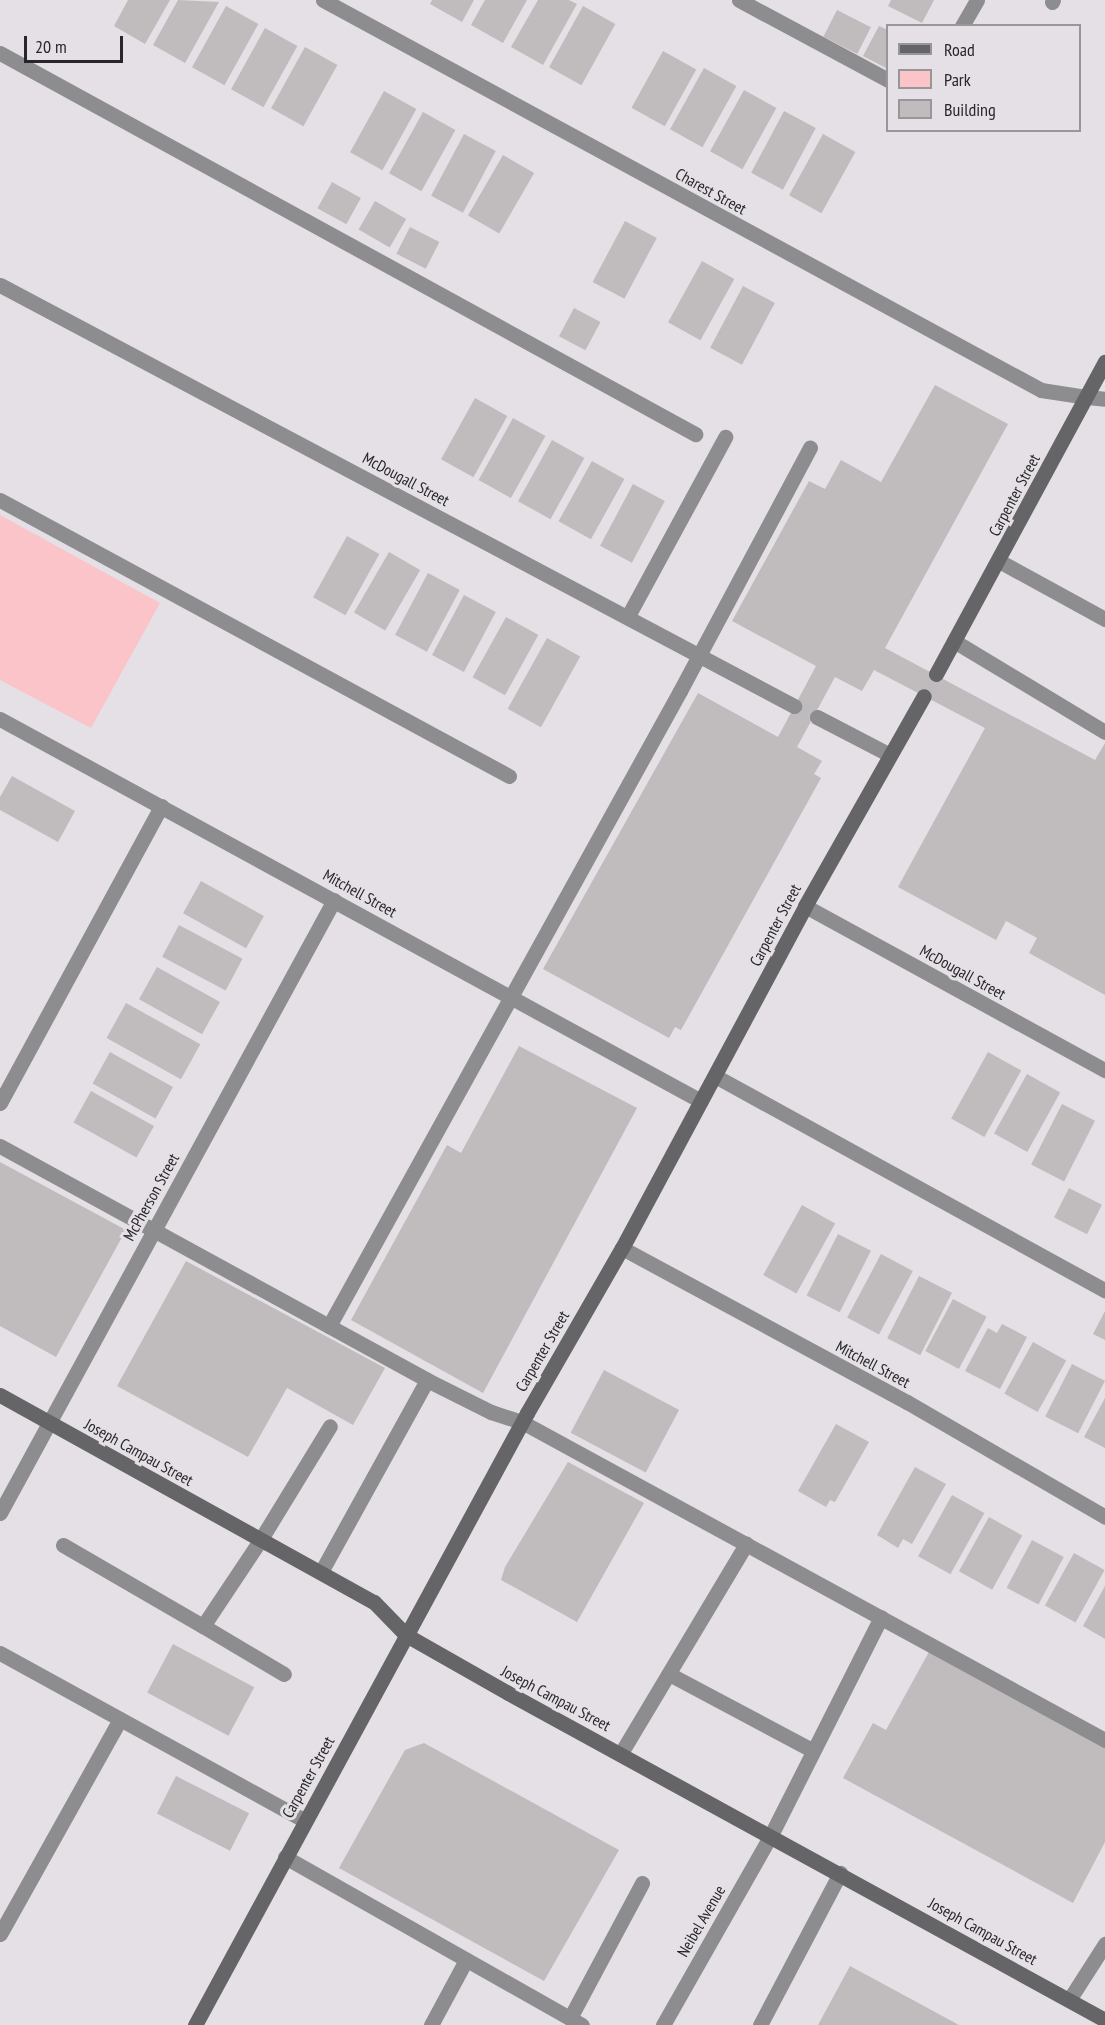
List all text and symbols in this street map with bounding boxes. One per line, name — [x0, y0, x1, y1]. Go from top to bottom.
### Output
scale bar — [27, 24, 126, 62]
legend — [886, 24, 1081, 132]
text: 20 m — [35, 35, 67, 58]
text: Road — [944, 38, 975, 61]
text: Park — [944, 68, 971, 91]
text: Building — [944, 98, 996, 121]
street label: Charest Street — [672, 164, 750, 218]
street label: McDougall Street — [359, 448, 453, 510]
street label: Carpenter Street — [984, 451, 1044, 539]
street label: Mitchell Street — [320, 865, 400, 921]
street label: Carpenter Street — [745, 881, 805, 969]
street label: McDougall Street — [917, 940, 1009, 1004]
street label: McPherson Street — [119, 1150, 183, 1244]
street label: Carpenter Street — [511, 1307, 573, 1395]
street label: Mitchell Street — [833, 1336, 913, 1392]
street label: Joseph Campau Street — [81, 1414, 197, 1490]
street label: Joseph Campau Street — [498, 1661, 614, 1735]
street label: Carpenter Street — [278, 1733, 338, 1821]
street label: Neibel Avenue — [673, 1882, 729, 1960]
street label: Joseph Campau Street — [925, 1893, 1041, 1969]

